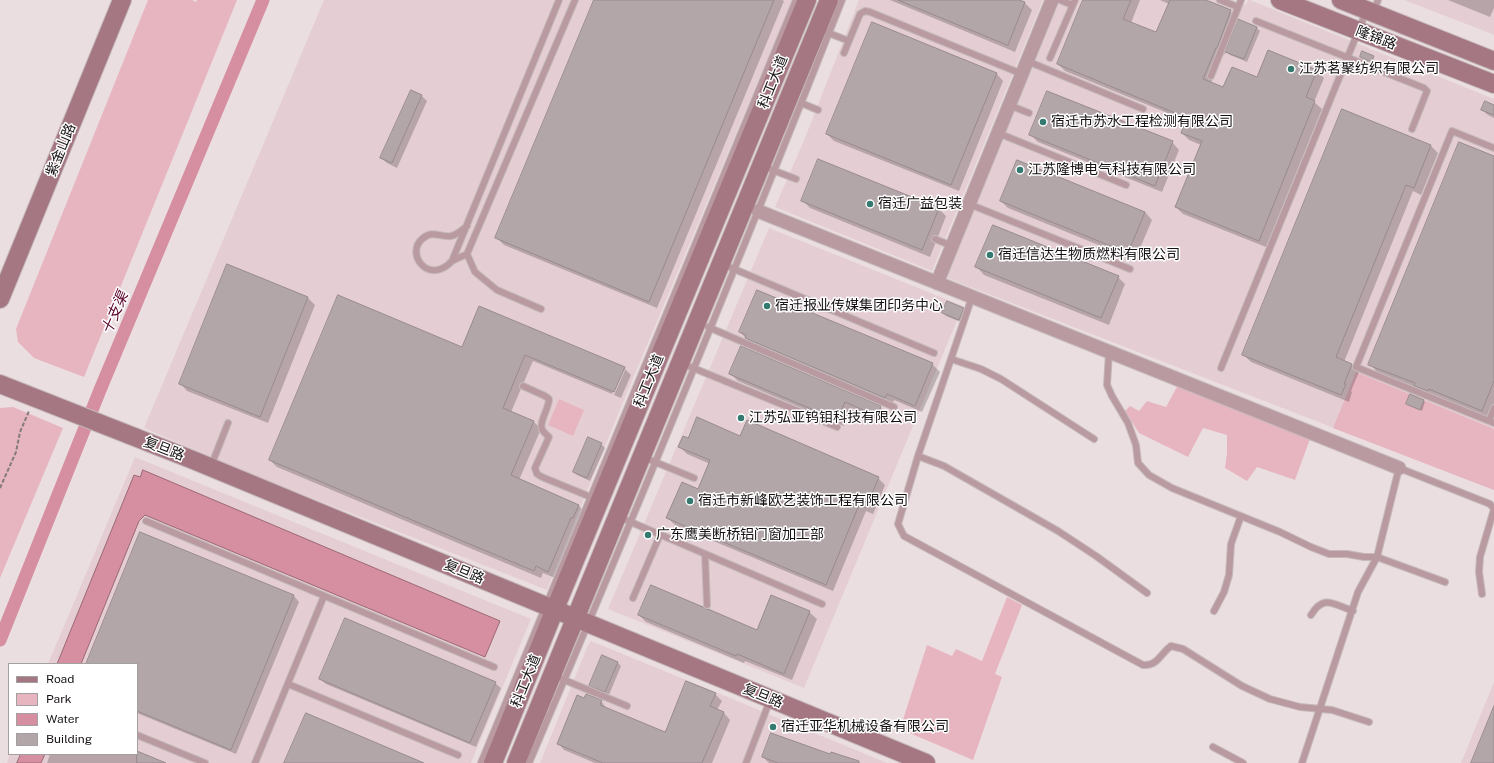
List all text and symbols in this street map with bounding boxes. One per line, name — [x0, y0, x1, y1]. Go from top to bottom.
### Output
street label: 隆锦路 — [1353, 23, 1399, 53]
street label: 科工大道 — [755, 53, 791, 111]
place label: 江苏茗聚纺织有限公司 — [1299, 61, 1439, 77]
marker: 江苏茗聚纺织有限公司 — [1286, 64, 1296, 74]
place label: 宿迁市苏水工程检测有限公司 — [1051, 114, 1233, 130]
marker: 宿迁市苏水工程检测有限公司 — [1038, 117, 1048, 127]
street label: 紫金山路 — [43, 121, 79, 179]
place label: 江苏隆博电气科技有限公司 — [1028, 162, 1196, 178]
marker: 江苏隆博电气科技有限公司 — [1015, 165, 1025, 175]
place label: 宿迁广益包装 — [878, 196, 962, 212]
marker: 宿迁广益包装 — [865, 199, 875, 209]
place label: 宿迁信达生物质燃料有限公司 — [998, 247, 1180, 263]
marker: 宿迁信达生物质燃料有限公司 — [985, 250, 995, 260]
water label: 十支渠 — [98, 289, 132, 337]
place label: 宿迁报业传媒集团印务中心 — [775, 298, 943, 314]
marker: 宿迁报业传媒集团印务中心 — [762, 301, 772, 311]
street label: 科工大道 — [631, 352, 667, 410]
place label: 江苏弘亚钨钼科技有限公司 — [749, 410, 917, 426]
marker: 江苏弘亚钨钼科技有限公司 — [736, 413, 746, 423]
street label: 复旦路 — [141, 434, 187, 464]
place label: 宿迁市新峰欧艺装饰工程有限公司 — [698, 493, 908, 509]
marker: 宿迁市新峰欧艺装饰工程有限公司 — [685, 496, 695, 506]
place label: 广东鹰美断桥铝门窗加工部 — [656, 527, 824, 543]
marker: 广东鹰美断桥铝门窗加工部 — [643, 530, 653, 540]
street label: 复旦路 — [441, 556, 487, 588]
street label: 科工大道 — [508, 652, 544, 710]
legend — [8, 663, 138, 755]
text: Road — [46, 672, 74, 686]
street label: 复旦路 — [740, 680, 786, 712]
text: Park — [46, 692, 72, 706]
text: Water — [46, 712, 79, 726]
place label: 宿迁亚华机械设备有限公司 — [781, 719, 949, 735]
marker: 宿迁亚华机械设备有限公司 — [768, 722, 778, 732]
text: Building — [46, 732, 92, 746]

